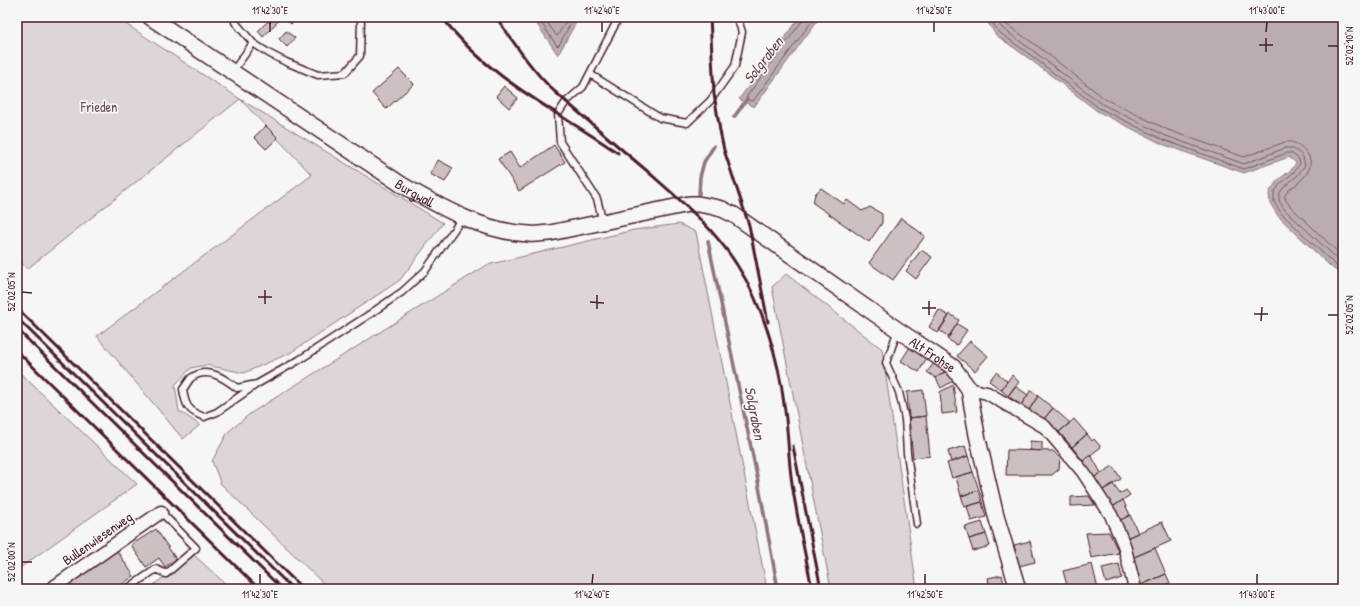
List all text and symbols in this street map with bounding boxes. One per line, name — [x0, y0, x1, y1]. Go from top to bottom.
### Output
text: 11°42'30"E — [252, 4, 289, 17]
text: 11°42'40"E — [584, 4, 620, 17]
text: 11°42'50"E — [916, 4, 952, 17]
text: 11°43'00"E — [1249, 4, 1286, 17]
text: 52°02'10"N — [1343, 27, 1356, 65]
water label: Solgraben — [738, 31, 789, 88]
park label: Frieden — [80, 97, 117, 116]
street label: Burgwall — [392, 174, 439, 211]
text: 52°02'05"N — [5, 272, 18, 312]
text: 52°02'05"N — [1343, 295, 1356, 335]
street label: Alt Frohse — [906, 331, 960, 376]
water label: Solgraben — [740, 384, 771, 443]
street label: Bullenwiesenweg — [58, 507, 136, 570]
text: 52°02'00"N — [5, 542, 18, 582]
text: 11°42'30"E — [242, 588, 279, 601]
text: 11°42'40"E — [574, 588, 610, 601]
text: 11°42'50"E — [907, 588, 943, 601]
text: 11°43'00"E — [1239, 588, 1276, 601]

